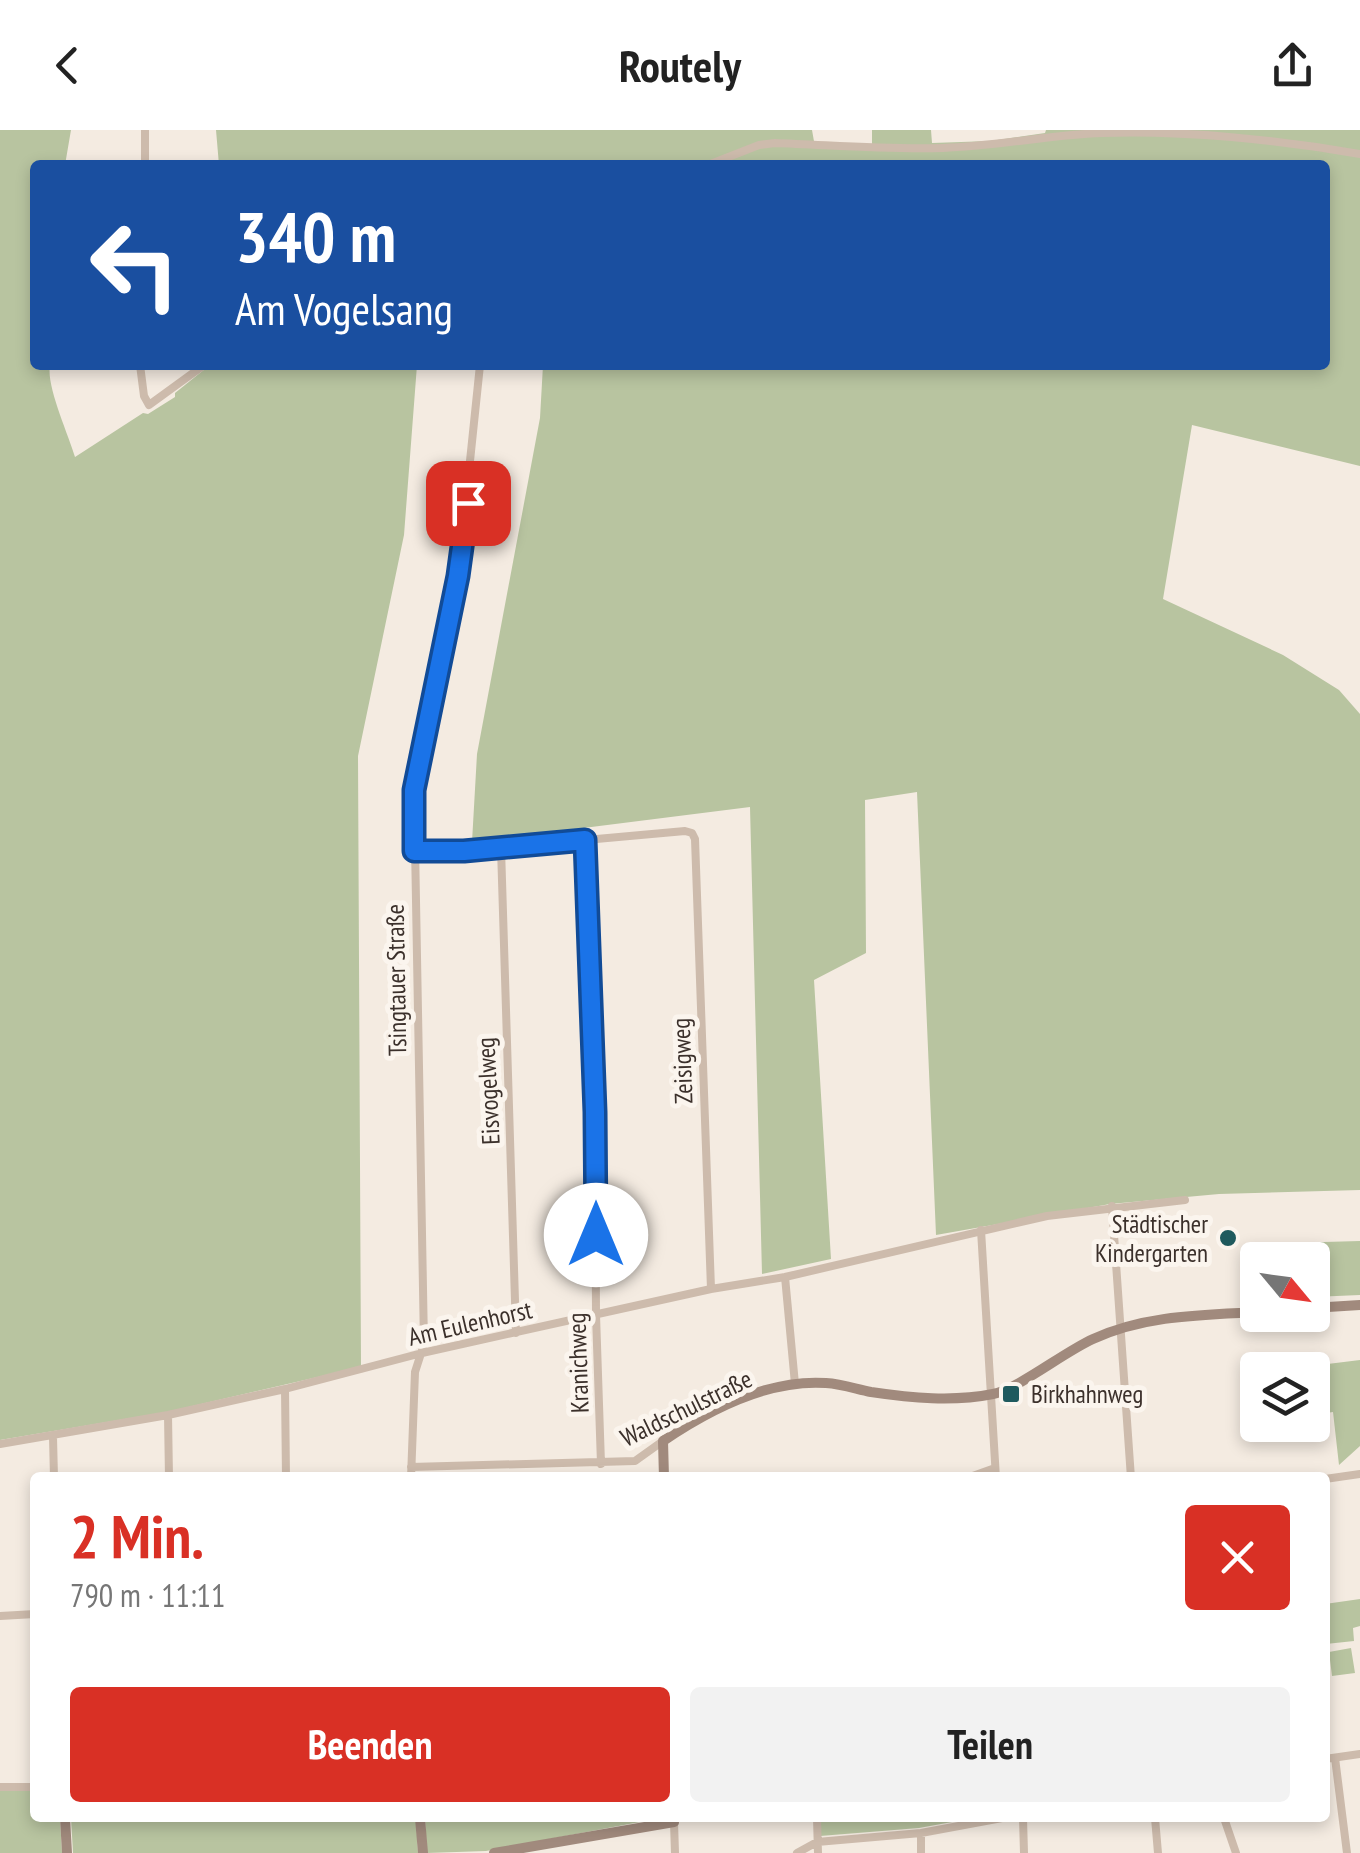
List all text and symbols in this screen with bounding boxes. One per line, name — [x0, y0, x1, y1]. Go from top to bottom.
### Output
text: Routely — [619, 36, 741, 94]
icon: back — [40, 38, 95, 93]
icon: share — [1265, 38, 1320, 93]
text: 340 m — [235, 191, 396, 281]
icon: left — [70, 200, 200, 330]
text: Am Vogelsang — [235, 279, 453, 337]
pin — [426, 461, 511, 546]
icon: arrive — [441, 476, 496, 531]
street label: Tsingtauer Straße — [379, 904, 413, 1056]
street label: Zeisigweg — [665, 1018, 699, 1104]
street label: Eisvogelweg — [469, 1036, 507, 1146]
position arrow — [544, 1183, 648, 1287]
place label: Städtischer Kindergarten — [1095, 1208, 1208, 1269]
marker: Städtischer Kindergarten — [1217, 1227, 1239, 1249]
north arrow — [1240, 1242, 1330, 1332]
map controls — [1240, 1242, 1330, 1442]
street label: Am Eulenhorst — [405, 1293, 535, 1353]
street label: Kranichweg — [560, 1312, 596, 1414]
button: layers — [1240, 1352, 1330, 1442]
street label: Waldschulstraße — [615, 1362, 757, 1454]
place label: Birkhahnweg — [1031, 1378, 1143, 1410]
marker: Birkhahnweg — [1000, 1383, 1022, 1405]
text: 2 Min. — [70, 1497, 204, 1575]
button: close — [1185, 1505, 1290, 1610]
text: 790 m · 11:11 — [70, 1574, 225, 1616]
button: Beenden — [70, 1687, 670, 1802]
button: Teilen — [690, 1687, 1290, 1802]

